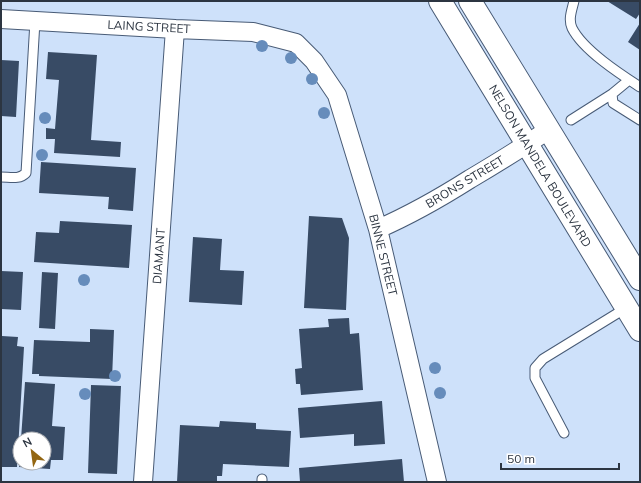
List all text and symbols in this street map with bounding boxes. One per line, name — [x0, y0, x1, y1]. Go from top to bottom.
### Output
street label: LAING STREET — [107, 17, 192, 36]
street label: NELSON MANDELA BOULEVARD — [486, 82, 595, 250]
street label: BRONS STREET — [423, 152, 508, 211]
street label: BINNE STREET — [366, 213, 401, 298]
street label: DIAMANT — [149, 227, 168, 285]
north arrow — [12, 431, 52, 471]
text: N — [20, 434, 34, 450]
scale bar — [501, 445, 619, 471]
text: 50 m — [507, 451, 535, 466]

